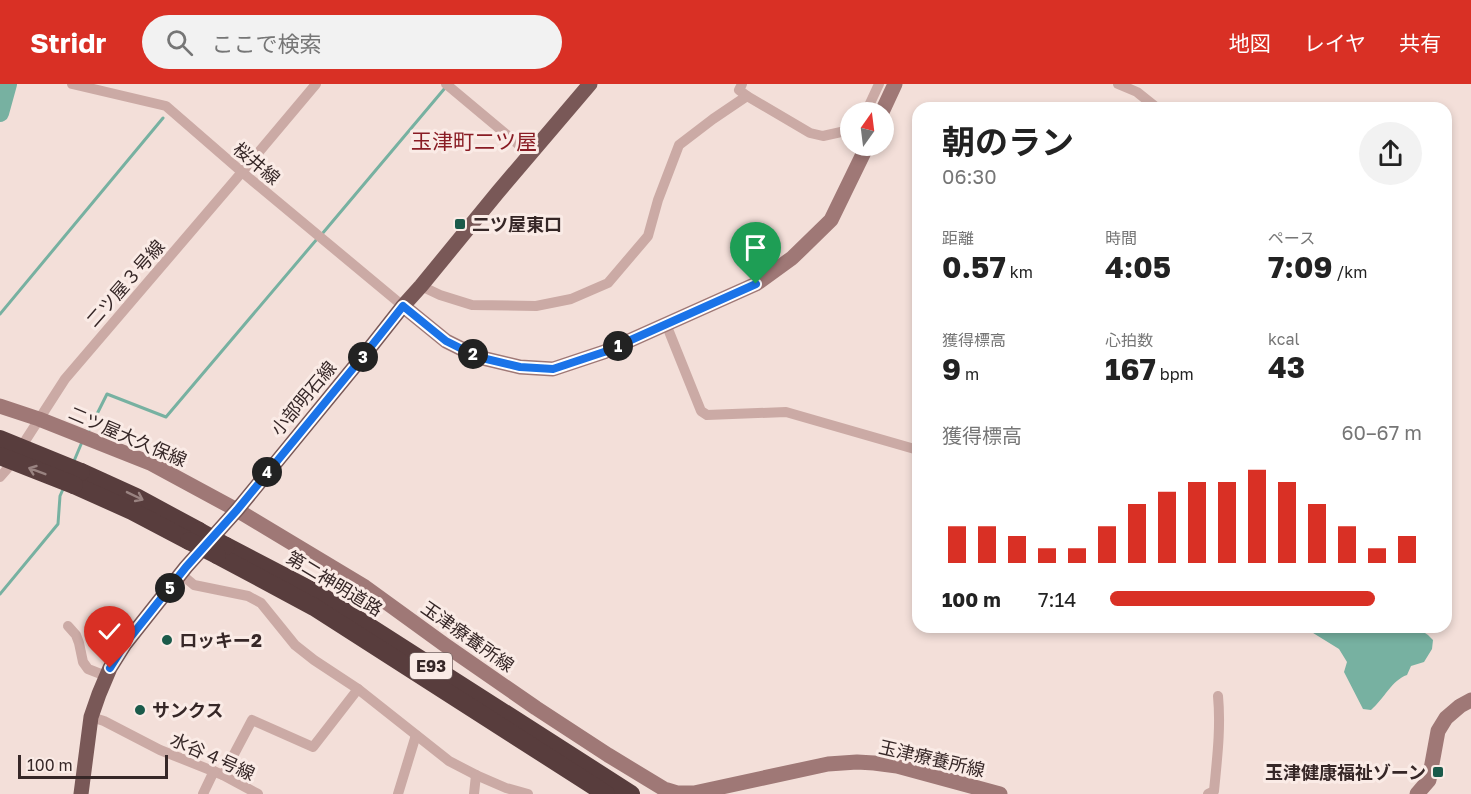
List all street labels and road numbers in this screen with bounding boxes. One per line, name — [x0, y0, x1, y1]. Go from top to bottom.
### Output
street label: 桜井線 — [229, 137, 285, 189]
street label: 二ツ屋３号線 — [81, 235, 169, 331]
street label: 小部明石線 — [266, 356, 340, 440]
street label: 二ツ屋大久保線 — [66, 401, 190, 471]
street label: 第二神明道路 — [283, 546, 387, 620]
street label: 玉津療養所線 — [417, 596, 519, 676]
road number: E93 — [410, 653, 452, 679]
street label: 水谷４号線 — [167, 728, 259, 784]
street label: 玉津療養所線 — [877, 735, 987, 781]

